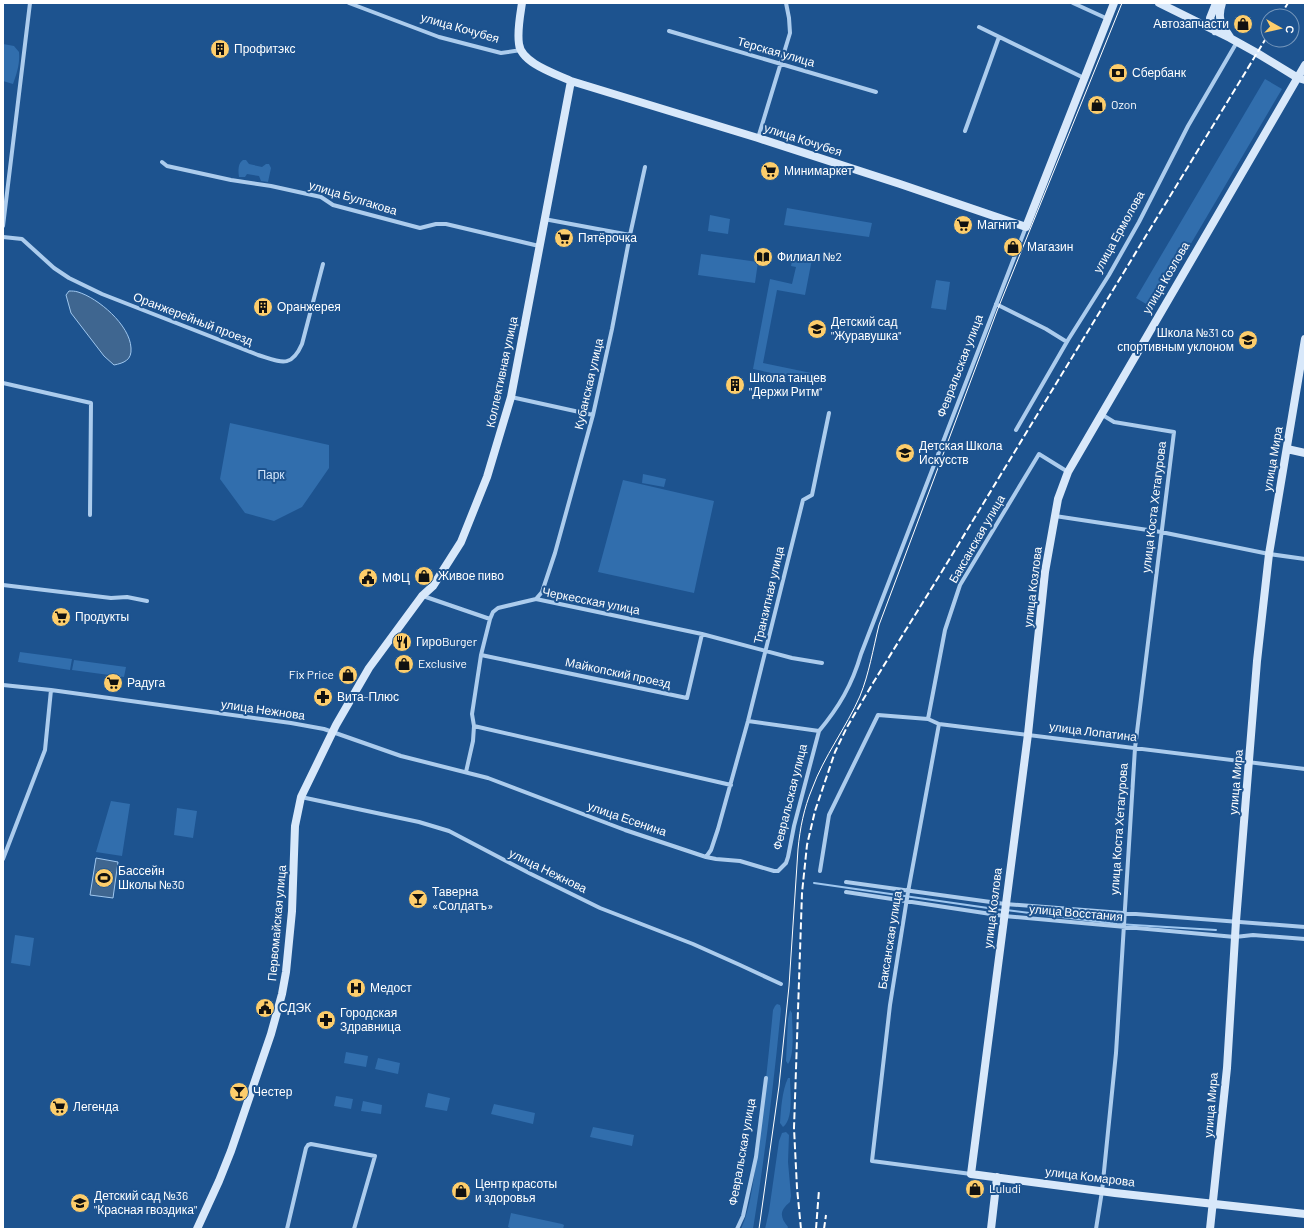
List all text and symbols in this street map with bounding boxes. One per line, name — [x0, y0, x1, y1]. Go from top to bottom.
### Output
north arrow — [1260, 8, 1300, 48]
street label: улица Кочубея — [419, 9, 501, 46]
shop icon: Автозапчасти — [1232, 13, 1254, 35]
place label: Автозапчасти — [1153, 16, 1229, 30]
text: С — [1283, 25, 1297, 34]
street label: Терская улица — [736, 33, 817, 70]
building icon: Профитэкс — [209, 38, 231, 60]
place label: Профитэкс — [234, 41, 296, 56]
bank icon: Сбербанк — [1107, 62, 1129, 84]
place label: Сбербанк — [1132, 65, 1187, 80]
shop icon: Ozon — [1086, 94, 1108, 116]
place label: Ozon — [1111, 97, 1137, 111]
street label: улица Кочубея — [762, 120, 844, 159]
supermarket icon: Минимаркет — [759, 160, 781, 182]
place label: Минимаркет — [784, 163, 853, 178]
street label: улица Булгакова — [307, 177, 399, 218]
street label: улица Ермолова — [1090, 188, 1147, 275]
supermarket icon: Магнит — [952, 214, 974, 236]
place label: Магнит — [977, 217, 1018, 231]
supermarket icon: Пятёрочка — [553, 227, 575, 249]
place label: Пятёрочка — [578, 230, 637, 245]
shop icon: Магазин — [1002, 236, 1024, 258]
place label: Магазин — [1027, 239, 1073, 253]
street label: улица Козлова — [1139, 239, 1192, 317]
library icon: Филиал №2 — [752, 246, 774, 268]
place label: Филиал №2 — [777, 249, 842, 263]
street label: Оранжерейный проезд — [131, 289, 255, 348]
building icon: Оранжерея — [252, 296, 274, 318]
place label: Оранжерея — [277, 299, 341, 314]
street label: Февральская улица — [933, 312, 986, 419]
place label: Детский сад "Журавушка" — [831, 314, 901, 343]
street label: Коллективная улица — [482, 315, 521, 429]
school or university icon: Детский сад "Журавушка" — [806, 318, 828, 340]
place label: Школа №31 со спортивным уклоном — [1117, 325, 1234, 354]
school or university icon: Школа №31 со спортивным уклоном — [1237, 329, 1259, 351]
street label: Кубанская улица — [571, 337, 606, 431]
place label: Школа танцев "Держи Ритм" — [749, 370, 826, 399]
building icon: Школа танцев "Держи Ритм" — [724, 374, 746, 396]
street label: улица Мира — [1259, 425, 1286, 492]
place label: Детская Школа Искусств — [919, 438, 1003, 467]
street label: улица Коста Хетагурова — [1138, 440, 1169, 574]
school or university icon: Детская Школа Искусств — [894, 442, 916, 464]
park label: Парк — [257, 467, 285, 482]
street label: Баксанская улица — [945, 492, 1008, 586]
street label: Транзитная улица — [750, 544, 787, 645]
street label: улица Козлова — [1020, 546, 1045, 628]
shop icon: Живое пиво — [413, 565, 435, 587]
public building icon: МФЦ — [357, 567, 379, 589]
place label: Живое пиво — [438, 568, 504, 582]
place label: МФЦ — [382, 570, 410, 585]
street label: Черкесская улица — [541, 584, 642, 617]
supermarket icon: Продукты — [50, 606, 72, 628]
place label: Продукты — [75, 609, 129, 624]
restaurant icon: ГироBurger — [391, 631, 413, 653]
place label: ГироBurger — [416, 634, 478, 649]
shop icon: Exclusive — [393, 653, 415, 675]
street label: Майкопский проезд — [564, 654, 672, 691]
place label: Exclusive — [418, 656, 467, 670]
shop icon: Fix Price — [337, 664, 359, 686]
place label: Fix Price — [289, 667, 334, 681]
supermarket icon: Радуга — [102, 672, 124, 694]
place label: Радуга — [127, 675, 165, 690]
pharmacy icon: Вита-Плюс — [312, 686, 334, 708]
place label: Вита-Плюс — [337, 689, 399, 703]
street label: улица Нежнова — [220, 696, 306, 723]
street label: улица Лопатина — [1048, 719, 1138, 744]
street label: Февральская улица — [769, 742, 810, 852]
street label: улица Мира — [1225, 748, 1246, 815]
street label: улица Коста Хетагурова — [1106, 762, 1131, 895]
street label: улица Есенина — [586, 798, 669, 839]
street label: улица Нежнова — [507, 845, 590, 896]
place label: Бассейн Школы №30 — [118, 863, 185, 891]
street label: Первомайская улица — [264, 864, 289, 982]
sports icon: Бассейн Школы №30 — [93, 867, 115, 889]
street label: улица Козлова — [980, 867, 1005, 949]
place label: Таверна «Солдатъ» — [432, 884, 493, 913]
bar icon: Таверна «Солдатъ» — [407, 888, 429, 910]
street label: Баксанская улица — [874, 889, 905, 990]
street label: улица Восстания — [1029, 901, 1123, 924]
hospital icon: Медост — [345, 977, 367, 999]
place label: Медост — [370, 980, 412, 995]
public building icon: СДЭК — [254, 997, 276, 1019]
place label: СДЭК — [279, 1000, 311, 1015]
place label: Городская Здравница — [340, 1005, 401, 1034]
pharmacy icon: Городская Здравница — [315, 1009, 337, 1031]
street label: улица Мира — [1200, 1071, 1221, 1138]
bar icon: Честер — [228, 1081, 250, 1103]
place label: Честер — [253, 1084, 293, 1099]
supermarket icon: Легенда — [48, 1096, 70, 1118]
street label: Февральская улица — [725, 1097, 758, 1207]
place label: Легенда — [73, 1099, 119, 1114]
street label: улица Комарова — [1044, 1164, 1136, 1189]
place label: Центр красоты и здоровья — [475, 1176, 557, 1205]
shop icon: Luludi — [964, 1178, 986, 1200]
shop icon: Центр красоты и здоровья — [450, 1180, 472, 1202]
place label: Luludi — [989, 1181, 1021, 1195]
place label: Детский сад №36 "Красная гвоздика" — [94, 1188, 197, 1217]
school or university icon: Детский сад №36 "Красная гвоздика" — [69, 1192, 91, 1214]

